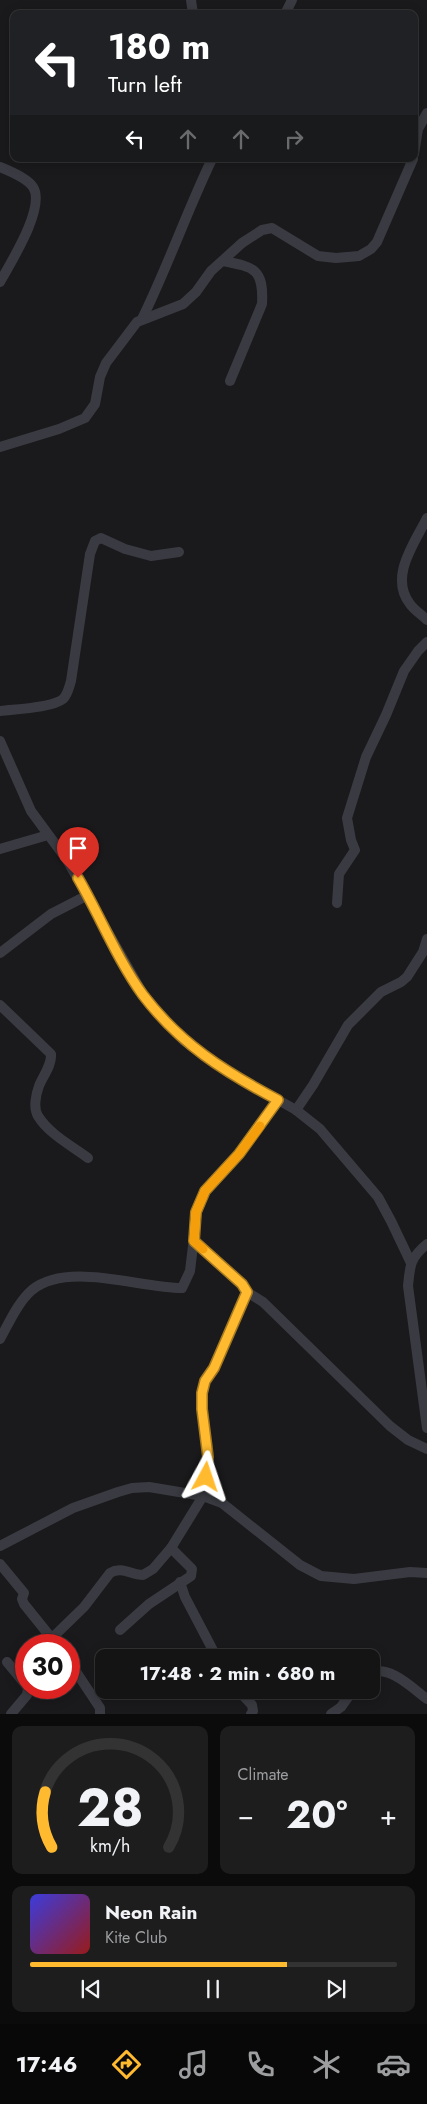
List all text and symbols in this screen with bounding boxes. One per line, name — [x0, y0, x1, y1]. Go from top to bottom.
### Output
text: 180 m — [108, 22, 210, 72]
icon: left — [25, 30, 90, 95]
text: Turn left — [108, 68, 182, 100]
icon: left — [121, 125, 149, 153]
icon: ahead — [174, 125, 202, 153]
icon: ahead — [227, 125, 255, 153]
icon: right — [280, 125, 308, 153]
pin — [57, 827, 99, 878]
icon: arrive — [64, 834, 92, 862]
position arrow — [179, 1450, 231, 1502]
speed limit sign: 30 — [15, 1634, 80, 1699]
text: 17:48 · 2 min · 680 m — [140, 1660, 335, 1687]
text: Climate — [238, 1763, 289, 1786]
text: 28 — [76, 1770, 143, 1846]
text: 20° — [286, 1787, 348, 1842]
text: − — [238, 1795, 254, 1836]
text: + — [380, 1795, 397, 1836]
text: km/h — [90, 1833, 130, 1859]
text: Neon Rain — [105, 1899, 198, 1926]
text: Kite Club — [105, 1926, 167, 1949]
icon: previous — [77, 1975, 105, 2003]
icon: pause — [199, 1975, 227, 2003]
icon: next — [322, 1975, 350, 2003]
icon: directions — [109, 2047, 144, 2082]
icon: music — [176, 2047, 211, 2082]
icon: phone — [243, 2047, 278, 2082]
icon: climate — [309, 2047, 344, 2082]
icon: car — [376, 2047, 411, 2082]
text: 17:46 — [16, 2048, 77, 2080]

